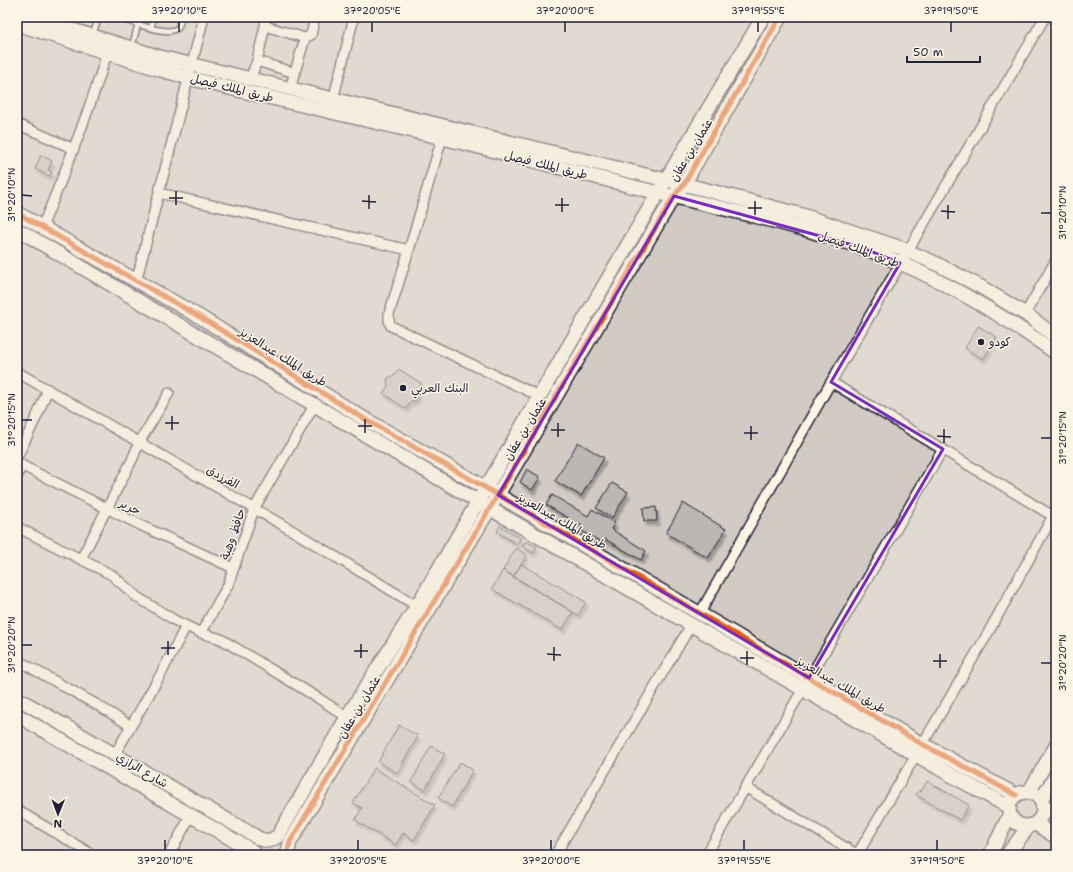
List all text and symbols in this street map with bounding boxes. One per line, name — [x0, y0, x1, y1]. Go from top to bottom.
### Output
text: 37°20'10"E — [151, 4, 207, 17]
text: 37°20'05"E — [343, 4, 401, 17]
text: 37°20'00"E — [536, 4, 594, 17]
text: 37°19'55"E — [731, 4, 785, 17]
text: 37°19'50"E — [923, 4, 979, 17]
scale bar — [907, 38, 980, 64]
text: 50 m — [913, 44, 943, 60]
street label: طريق الملك فيصل — [189, 70, 275, 106]
street label: عثمان بن عفان — [666, 115, 716, 185]
street label: طريق الملك فيصل — [503, 147, 589, 183]
text: 31°20'10"N — [5, 168, 18, 222]
text: 31°20'10"N — [1056, 186, 1069, 240]
street label: طريق الملك فيصل — [816, 227, 902, 271]
street label: طريق الملك عبدالعزيز — [235, 323, 330, 390]
place label: كودو — [988, 334, 1011, 350]
marker: كودو — [976, 337, 986, 347]
place label: البنك العربي — [411, 380, 469, 399]
marker: البنك العربي — [398, 383, 408, 393]
text: 31°20'15"N — [5, 393, 18, 447]
street label: عثمان بن عفان — [500, 394, 550, 464]
text: 31°20'15"N — [1056, 411, 1069, 465]
street label: الفرزدق — [204, 461, 242, 493]
street label: طريق الملك عبدالعزيز — [514, 488, 610, 553]
street label: جرير — [116, 495, 143, 519]
street label: حافظ وهبة — [217, 506, 249, 562]
text: 31°20'20"N — [5, 616, 18, 674]
text: 31°20'20"N — [1056, 634, 1069, 692]
street label: طريق الملك عبدالعزيز — [793, 652, 889, 717]
street label: عثمان بن عفان — [334, 672, 384, 742]
street label: شارع الرازي — [113, 749, 171, 792]
north arrow — [38, 794, 78, 834]
text: N — [53, 816, 62, 831]
text: 37°20'10"E — [137, 854, 193, 867]
text: 37°20'05"E — [329, 854, 387, 867]
text: 37°20'00"E — [522, 854, 580, 867]
text: 37°19'55"E — [717, 854, 771, 867]
text: 37°19'50"E — [909, 854, 965, 867]

